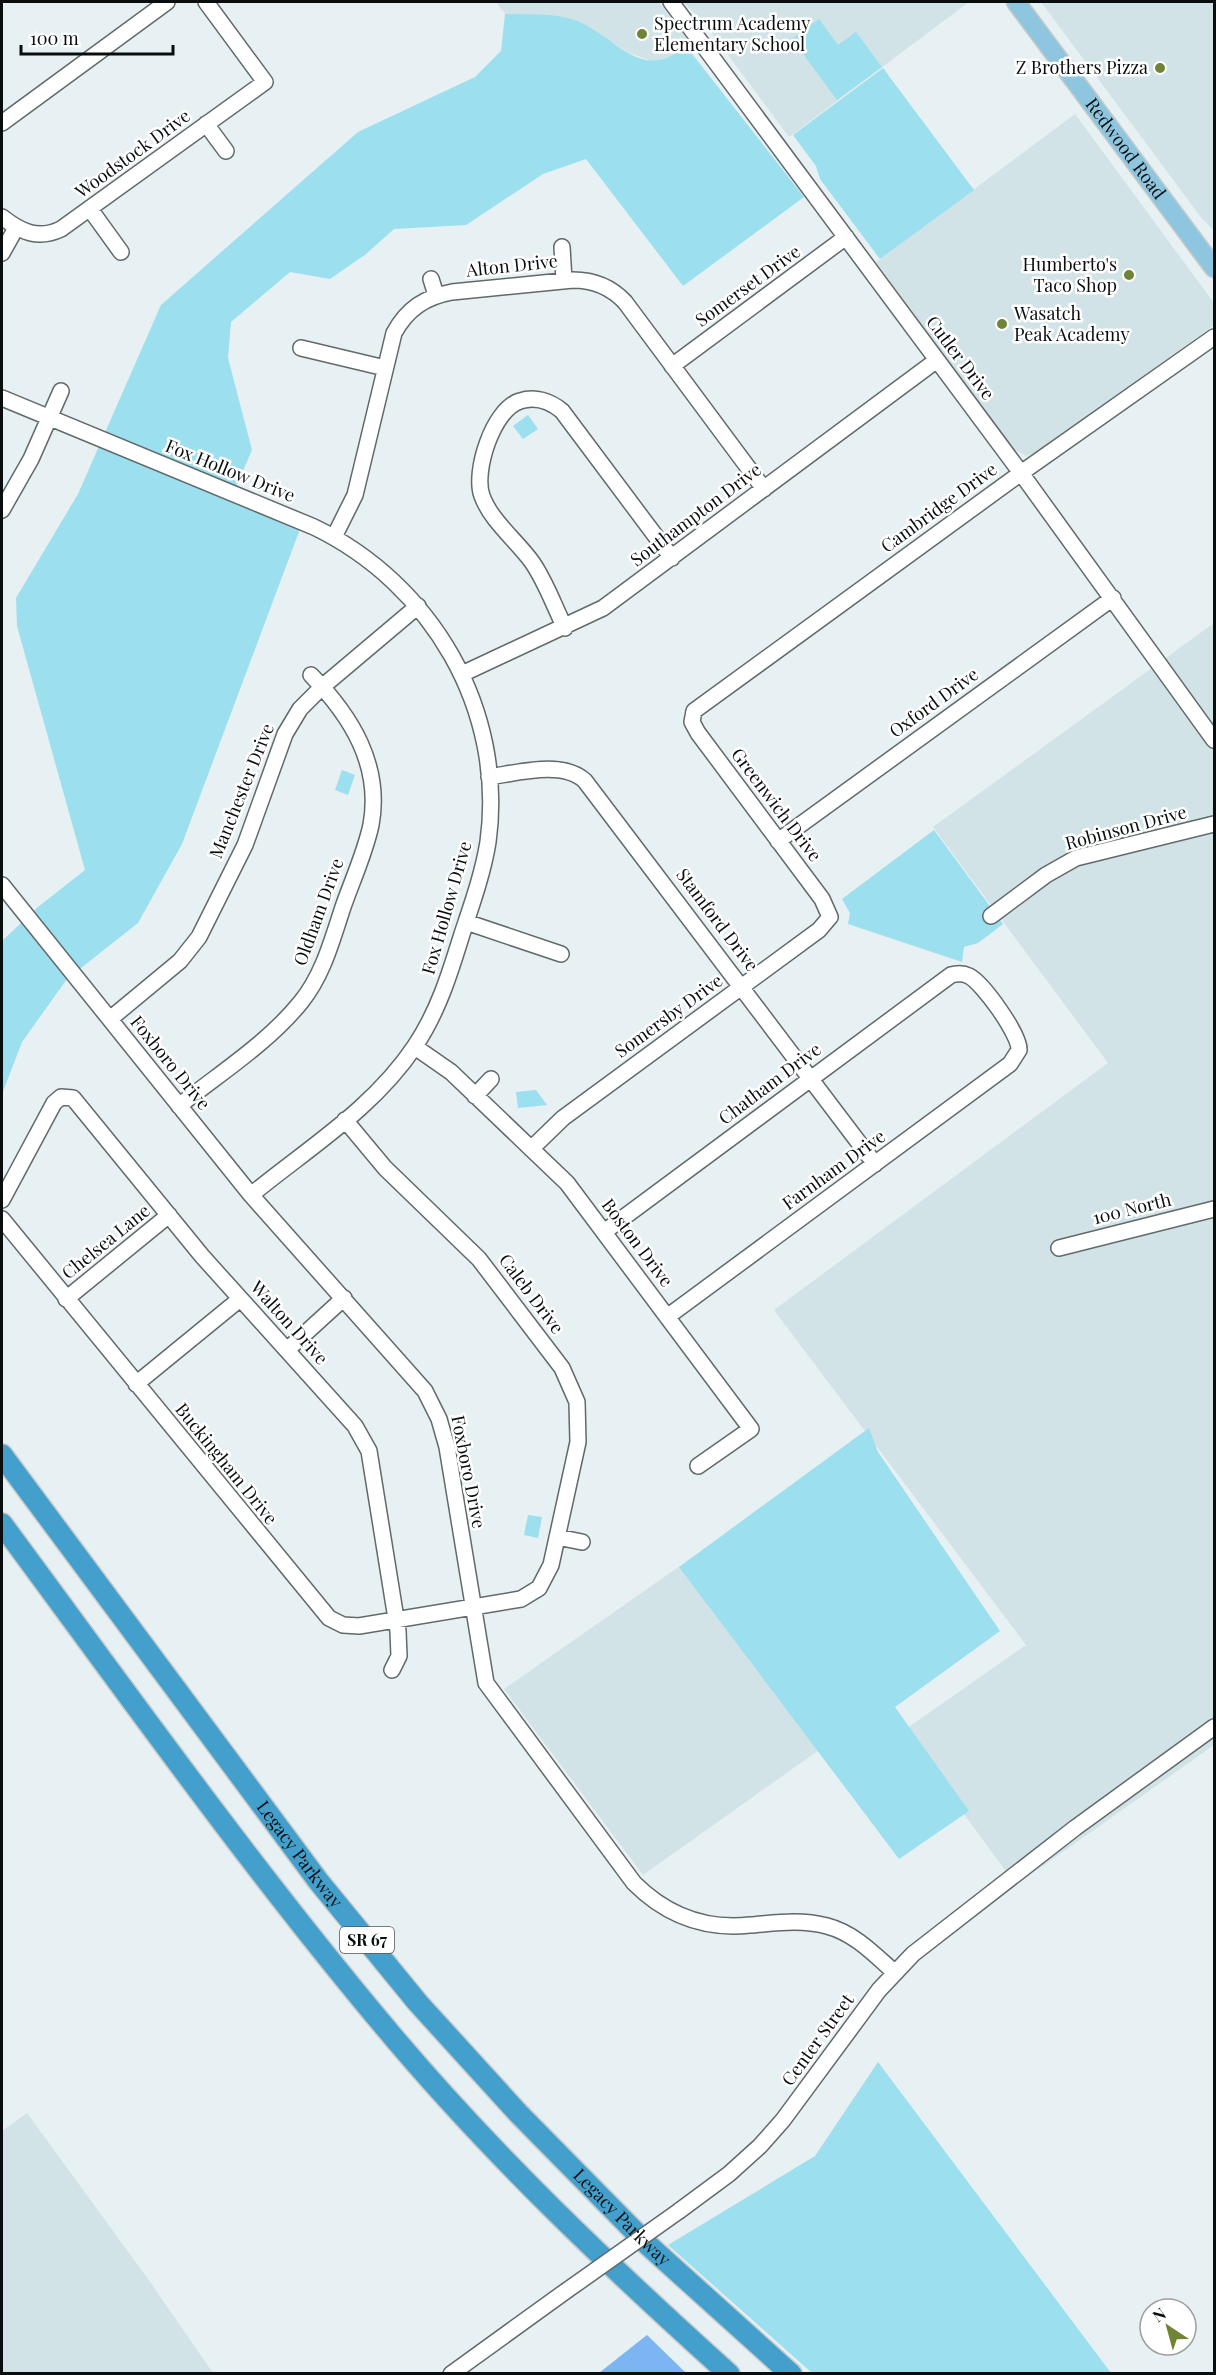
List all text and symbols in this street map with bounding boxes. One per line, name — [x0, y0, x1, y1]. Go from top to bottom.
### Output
place label: Spectrum Academy Elementary School — [654, 11, 810, 56]
scale bar — [21, 18, 172, 56]
text: 100 m — [30, 26, 79, 50]
marker: Spectrum Academy Elementary School — [635, 27, 649, 41]
place label: Z Brothers Pizza — [1016, 55, 1148, 79]
marker: Z Brothers Pizza — [1153, 61, 1167, 75]
street label: Redwood Road — [1080, 93, 1172, 204]
street label: Woodstock Drive — [69, 103, 195, 204]
street label: Somerset Drive — [690, 239, 805, 331]
street label: Alton Drive — [464, 248, 559, 282]
place label: Humberto's Taco Shop — [1023, 252, 1117, 297]
marker: Humberto's Taco Shop — [1122, 268, 1136, 282]
place label: Wasatch Peak Academy — [1013, 301, 1129, 346]
street label: Cutler Drive — [921, 310, 1000, 404]
marker: Wasatch Peak Academy — [995, 317, 1009, 331]
street label: Fox Hollow Drive — [162, 433, 299, 507]
street label: Southampton Drive — [625, 457, 766, 571]
street label: Cambridge Drive — [875, 457, 1001, 558]
street label: Oxford Drive — [884, 662, 983, 743]
street label: Manchester Drive — [203, 720, 279, 862]
street label: Greenwich Drive — [726, 743, 827, 866]
street label: Robinson Drive — [1062, 799, 1189, 855]
street label: Fox Hollow Drive — [416, 838, 477, 977]
street label: Oldham Drive — [288, 855, 349, 969]
street label: Stamford Drive — [671, 863, 764, 976]
street label: Somersby Drive — [610, 968, 727, 1062]
street label: Foxboro Drive — [125, 1010, 216, 1115]
street label: Chatham Drive — [713, 1037, 825, 1130]
street label: Farnham Drive — [777, 1124, 890, 1215]
street label: 100 North — [1090, 1187, 1174, 1229]
street label: Boston Drive — [597, 1193, 679, 1291]
street label: Chelsea Lane — [56, 1198, 155, 1284]
street label: Caleb Drive — [494, 1249, 570, 1338]
street label: Walton Drive — [245, 1275, 334, 1369]
street label: Buckingham Drive — [170, 1398, 283, 1529]
street label: Foxboro Drive — [446, 1413, 492, 1530]
street label: Legacy Parkway — [252, 1796, 348, 1913]
road number: SR 67 — [340, 1927, 394, 1953]
street label: Center Street — [776, 1988, 859, 2090]
street label: Legacy Parkway — [568, 2163, 676, 2271]
north arrow — [1138, 2297, 1198, 2357]
text: N — [1148, 2302, 1170, 2326]

